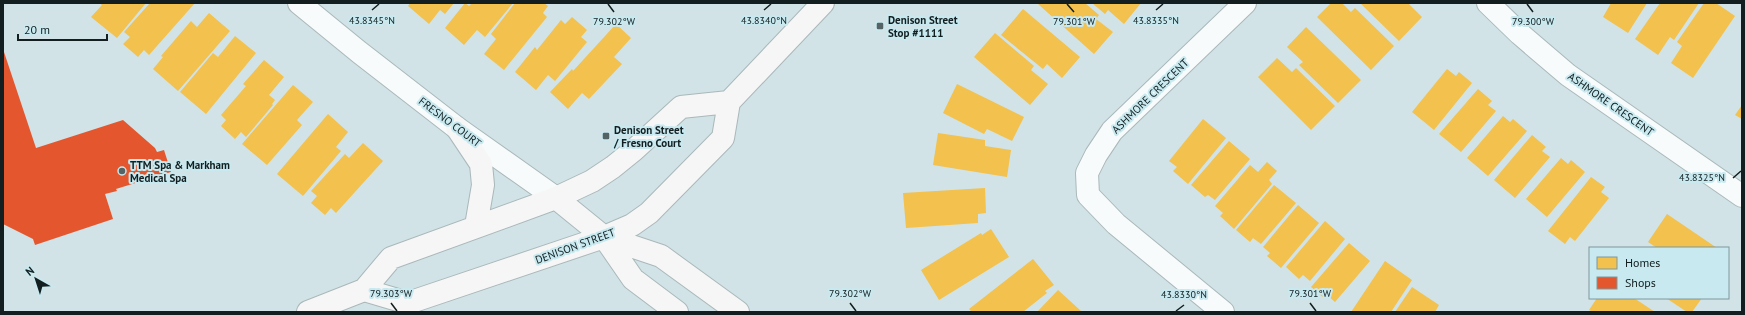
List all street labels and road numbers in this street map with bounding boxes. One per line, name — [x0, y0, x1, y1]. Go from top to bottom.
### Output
street label: ASHMORE CRESCENT — [1109, 56, 1191, 136]
street label: ASHMORE CRESCENT — [1565, 69, 1657, 139]
street label: FRESNO COURT — [416, 94, 484, 150]
street label: DENISON STREET — [533, 225, 617, 267]

